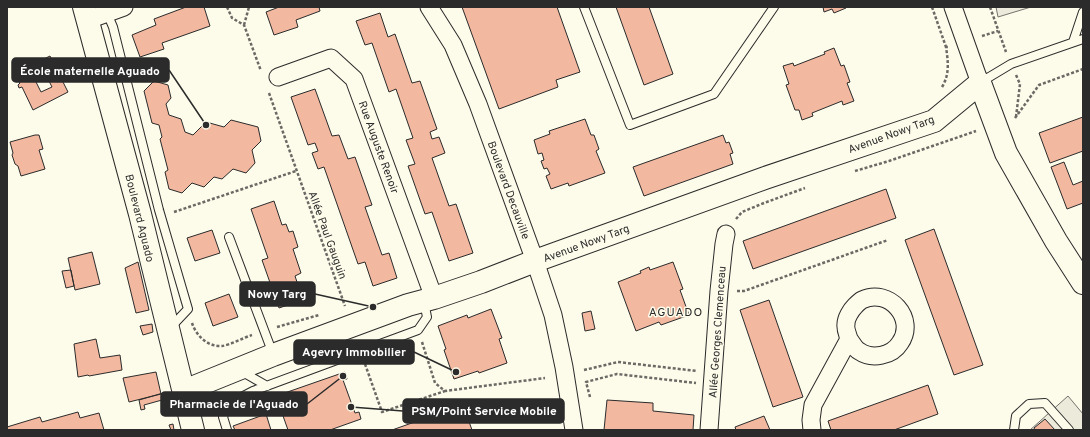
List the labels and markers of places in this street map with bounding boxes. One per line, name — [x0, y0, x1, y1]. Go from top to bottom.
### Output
callout: École maternelle Aguado — [12, 58, 169, 82]
callout: Nowy Targ — [240, 282, 315, 306]
callout: Agevry Immobilier — [294, 340, 414, 364]
callout: Pharmacie de l'Aguado — [161, 392, 307, 416]
callout: PSM/Point Service Mobile — [403, 399, 564, 423]

